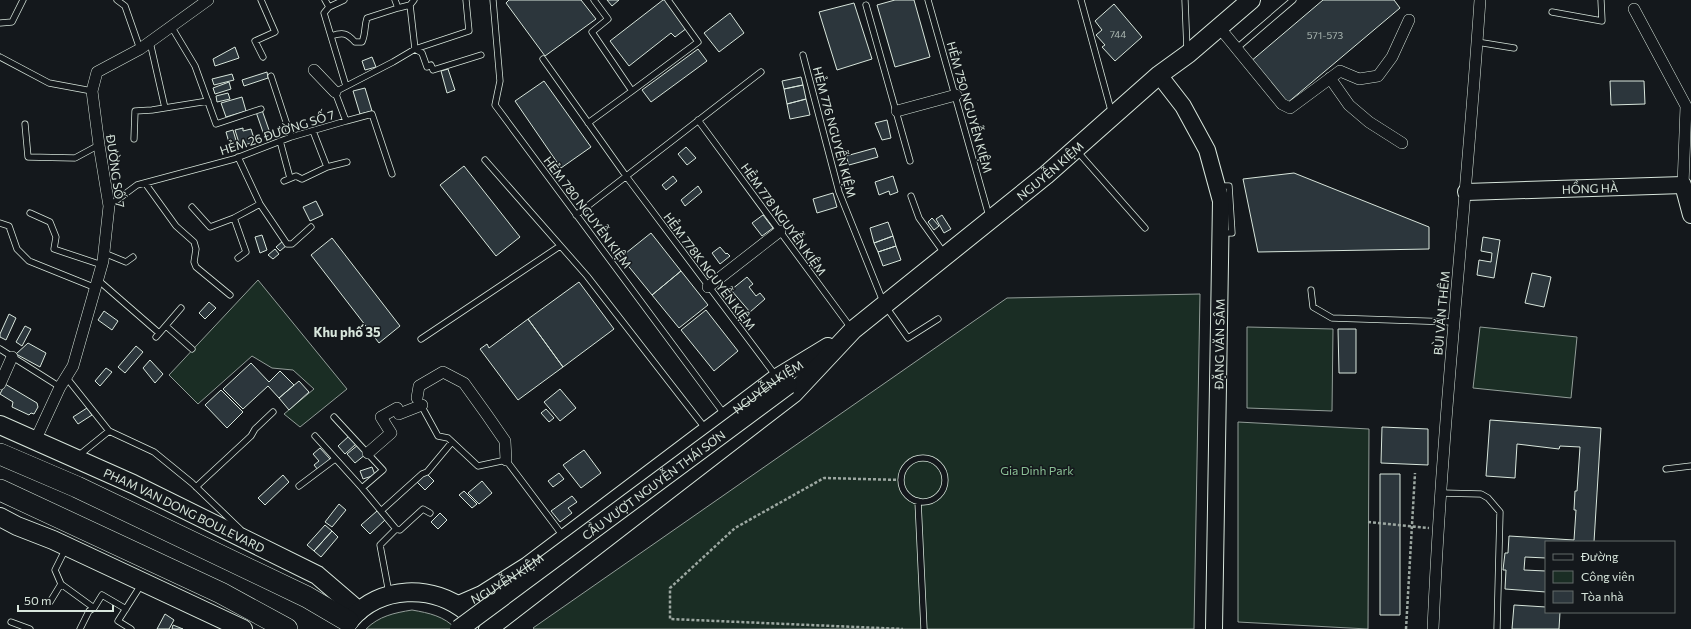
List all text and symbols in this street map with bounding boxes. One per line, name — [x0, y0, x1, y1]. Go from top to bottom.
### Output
house number: 744 — [1110, 28, 1126, 40]
house number: 571-573 — [1307, 29, 1343, 41]
street label: HẺM 750 NGUYỄN KIỆM — [945, 39, 997, 174]
street label: HẺM 776 NGUYỄN KIỆM — [811, 64, 861, 199]
street label: HẺM 26 ĐƯỜNG SỐ 7 — [218, 106, 336, 157]
street label: ĐƯỜNG SỐ 7 — [104, 132, 129, 208]
street label: NGUYỄN KIỆM — [1014, 138, 1086, 203]
street label: HẺM 780 NGUYỄN KIỆM — [541, 152, 636, 271]
street label: HẺM 778 NGUYỄN KIỆM — [739, 159, 831, 278]
street label: HỒNG HÀ — [1562, 180, 1618, 196]
street label: HẺM 778K NGUYỄN KIỆM — [661, 208, 760, 332]
street label: BÙI VĂN THÊM — [1430, 270, 1452, 356]
street label: ĐẶNG VĂN SÂM — [1211, 299, 1227, 390]
district label: Khu phố 35 — [313, 324, 381, 340]
street label: NGUYỄN KIỆM — [730, 357, 805, 416]
street label: CẦU VƯỢT NGUYỄN THÁI SƠN — [579, 427, 728, 542]
park label: Gia Dinh Park — [1000, 463, 1074, 477]
street label: PHAM VAN DONG BOULEVARD — [102, 465, 267, 555]
legend — [1545, 541, 1675, 613]
text: Đường — [1580, 549, 1619, 563]
street label: NGUYỄN KIỆM — [469, 550, 546, 606]
text: Công viên — [1581, 569, 1635, 583]
scale bar — [18, 587, 113, 613]
text: Tòa nhà — [1581, 589, 1623, 603]
text: 50 m — [24, 593, 52, 607]

